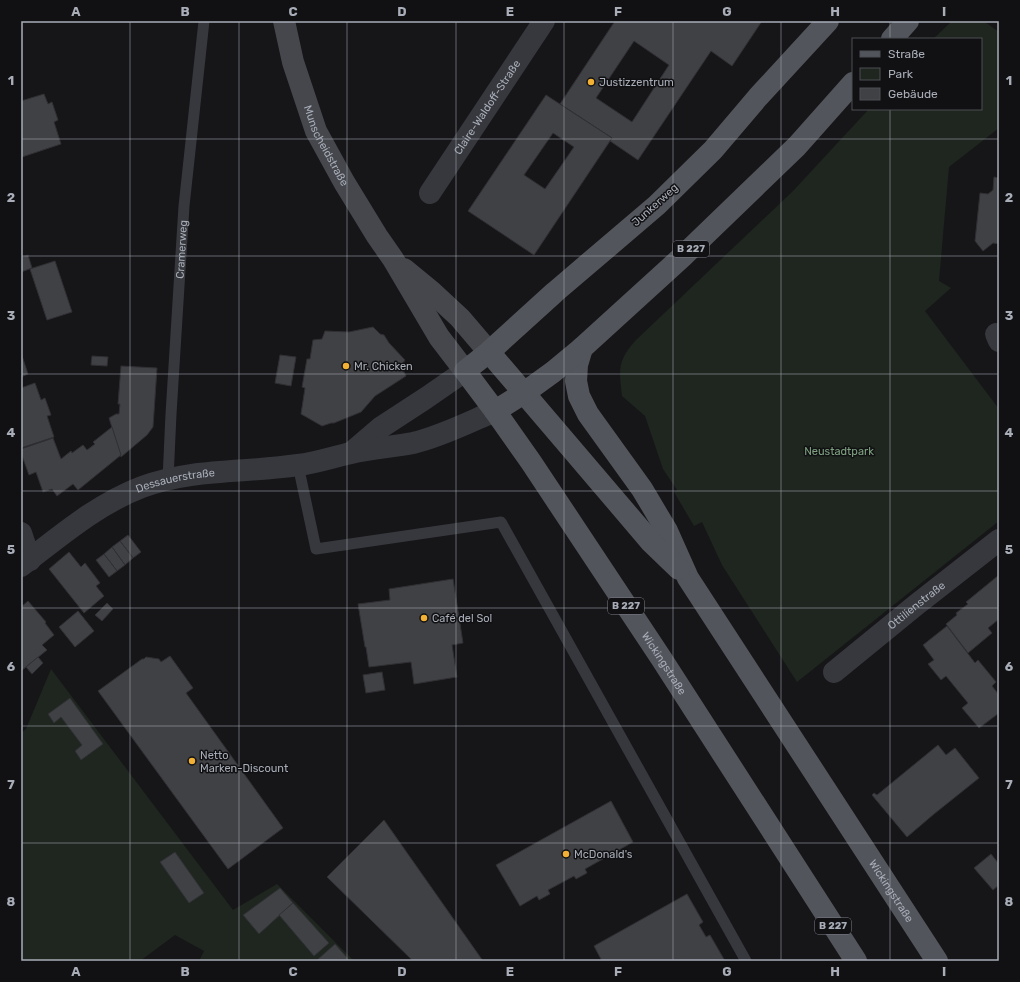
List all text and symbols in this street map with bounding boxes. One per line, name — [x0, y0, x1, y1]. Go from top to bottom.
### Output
text: A — [71, 4, 81, 19]
text: B — [180, 4, 190, 19]
text: C — [288, 4, 298, 19]
text: D — [397, 4, 407, 19]
text: E — [506, 4, 514, 19]
text: F — [614, 4, 622, 19]
text: G — [722, 4, 732, 19]
text: H — [830, 4, 840, 19]
text: I — [942, 4, 946, 19]
legend — [852, 38, 982, 110]
text: Straße — [888, 47, 925, 61]
street label: Claire-Waldoff-Straße — [451, 57, 523, 157]
text: Park — [888, 67, 914, 81]
text: 1 — [8, 73, 14, 88]
text: 1 — [1006, 73, 1012, 88]
place label: Justizzentrum — [599, 76, 674, 89]
marker: Justizzentrum — [586, 77, 596, 87]
text: Gebäude — [888, 87, 938, 101]
street label: Munscheidstraße — [301, 103, 351, 188]
street label: Junkerweg — [629, 181, 681, 229]
text: 2 — [7, 190, 15, 205]
text: 2 — [1005, 190, 1013, 205]
street label: Cramerweg — [173, 220, 190, 279]
road number: B 227 — [673, 241, 709, 257]
text: 3 — [7, 308, 16, 323]
text: 3 — [1005, 308, 1014, 323]
place label: Mr. Chicken — [354, 360, 413, 373]
marker: Mr. Chicken — [341, 361, 351, 371]
text: 4 — [7, 425, 16, 440]
text: 4 — [1005, 425, 1014, 440]
park label: Neustadtpark — [804, 445, 874, 458]
street label: Dessauerstraße — [134, 466, 215, 495]
text: 5 — [7, 542, 15, 557]
text: 5 — [1005, 542, 1013, 557]
street label: Ottilienstraße — [885, 578, 948, 632]
road number: B 227 — [608, 598, 644, 614]
place label: Café del Sol — [432, 612, 492, 625]
marker: Café del Sol — [419, 613, 429, 623]
street label: Wickingstraße — [639, 630, 689, 697]
text: 6 — [7, 659, 16, 674]
text: 6 — [1005, 659, 1014, 674]
place label: Netto Marken-Discount — [200, 749, 289, 775]
marker: Netto Marken-Discount — [187, 756, 197, 766]
text: 7 — [7, 777, 15, 792]
text: 7 — [1005, 777, 1013, 792]
place label: McDonald's — [574, 848, 633, 861]
marker: McDonald's — [561, 849, 571, 859]
street label: Wickingstraße — [866, 857, 916, 924]
text: 8 — [7, 894, 16, 909]
text: 8 — [1005, 894, 1014, 909]
road number: B 227 — [815, 918, 851, 934]
text: A — [71, 964, 81, 979]
text: B — [180, 964, 190, 979]
text: C — [288, 964, 298, 979]
text: D — [397, 964, 407, 979]
text: E — [506, 964, 514, 979]
text: F — [614, 964, 622, 979]
text: G — [722, 964, 732, 979]
text: H — [830, 964, 840, 979]
text: I — [942, 964, 946, 979]

